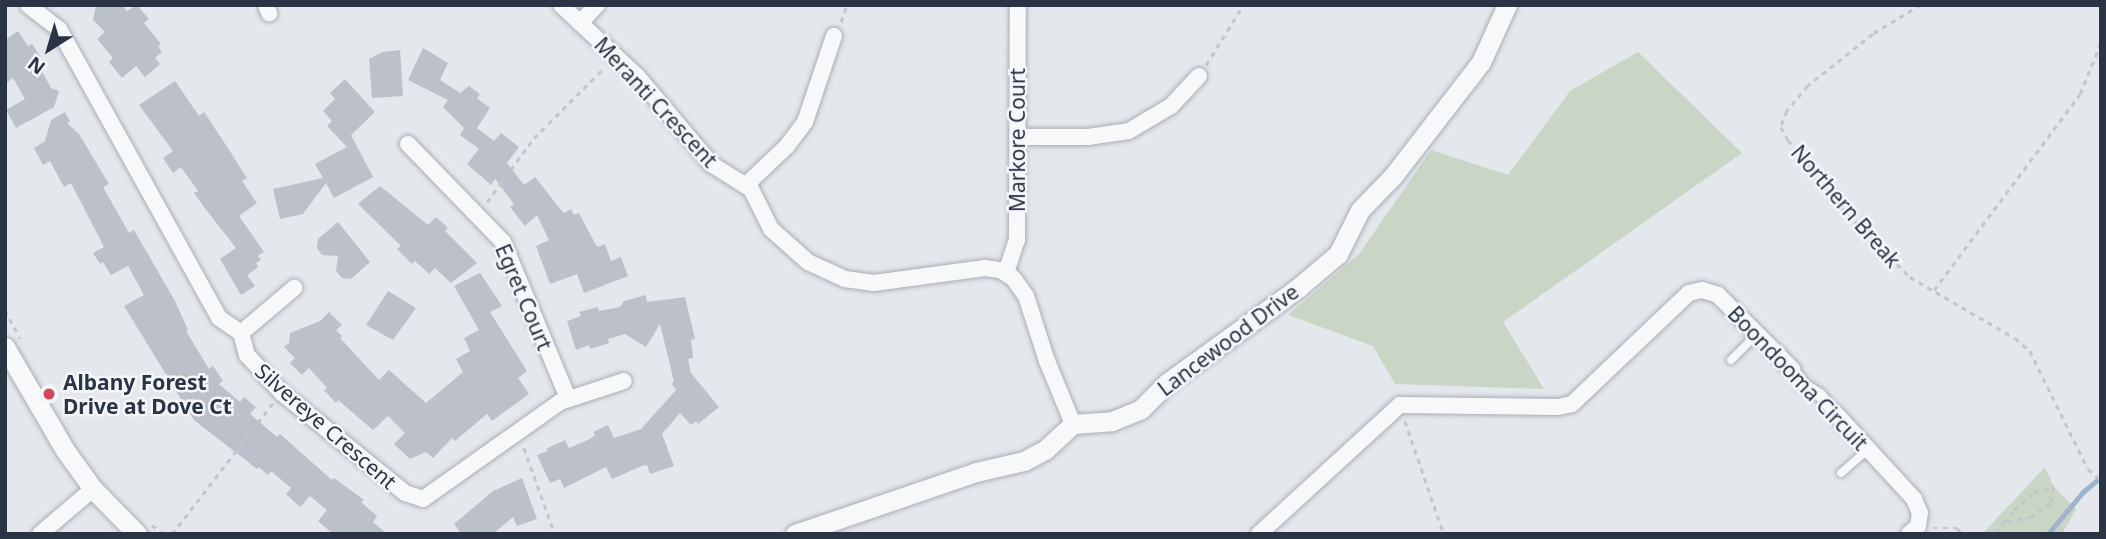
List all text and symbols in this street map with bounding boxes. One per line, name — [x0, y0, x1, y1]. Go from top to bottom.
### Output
north arrow — [14, 14, 84, 84]
street label: Meranti Crescent — [589, 32, 723, 172]
text: N — [22, 51, 50, 81]
street label: Markore Court — [1004, 68, 1030, 212]
street label: Northern Break — [1786, 140, 1906, 272]
street label: Egret Court — [490, 240, 558, 354]
street label: Lancewood Drive — [1153, 279, 1303, 401]
street label: Boondooma Circuit — [1723, 301, 1873, 455]
street label: Silvereye Crescent — [250, 358, 402, 494]
place label: Albany Forest Drive at Dove Ct — [63, 369, 232, 419]
marker: Albany Forest Drive at Dove Ct — [41, 386, 57, 402]

